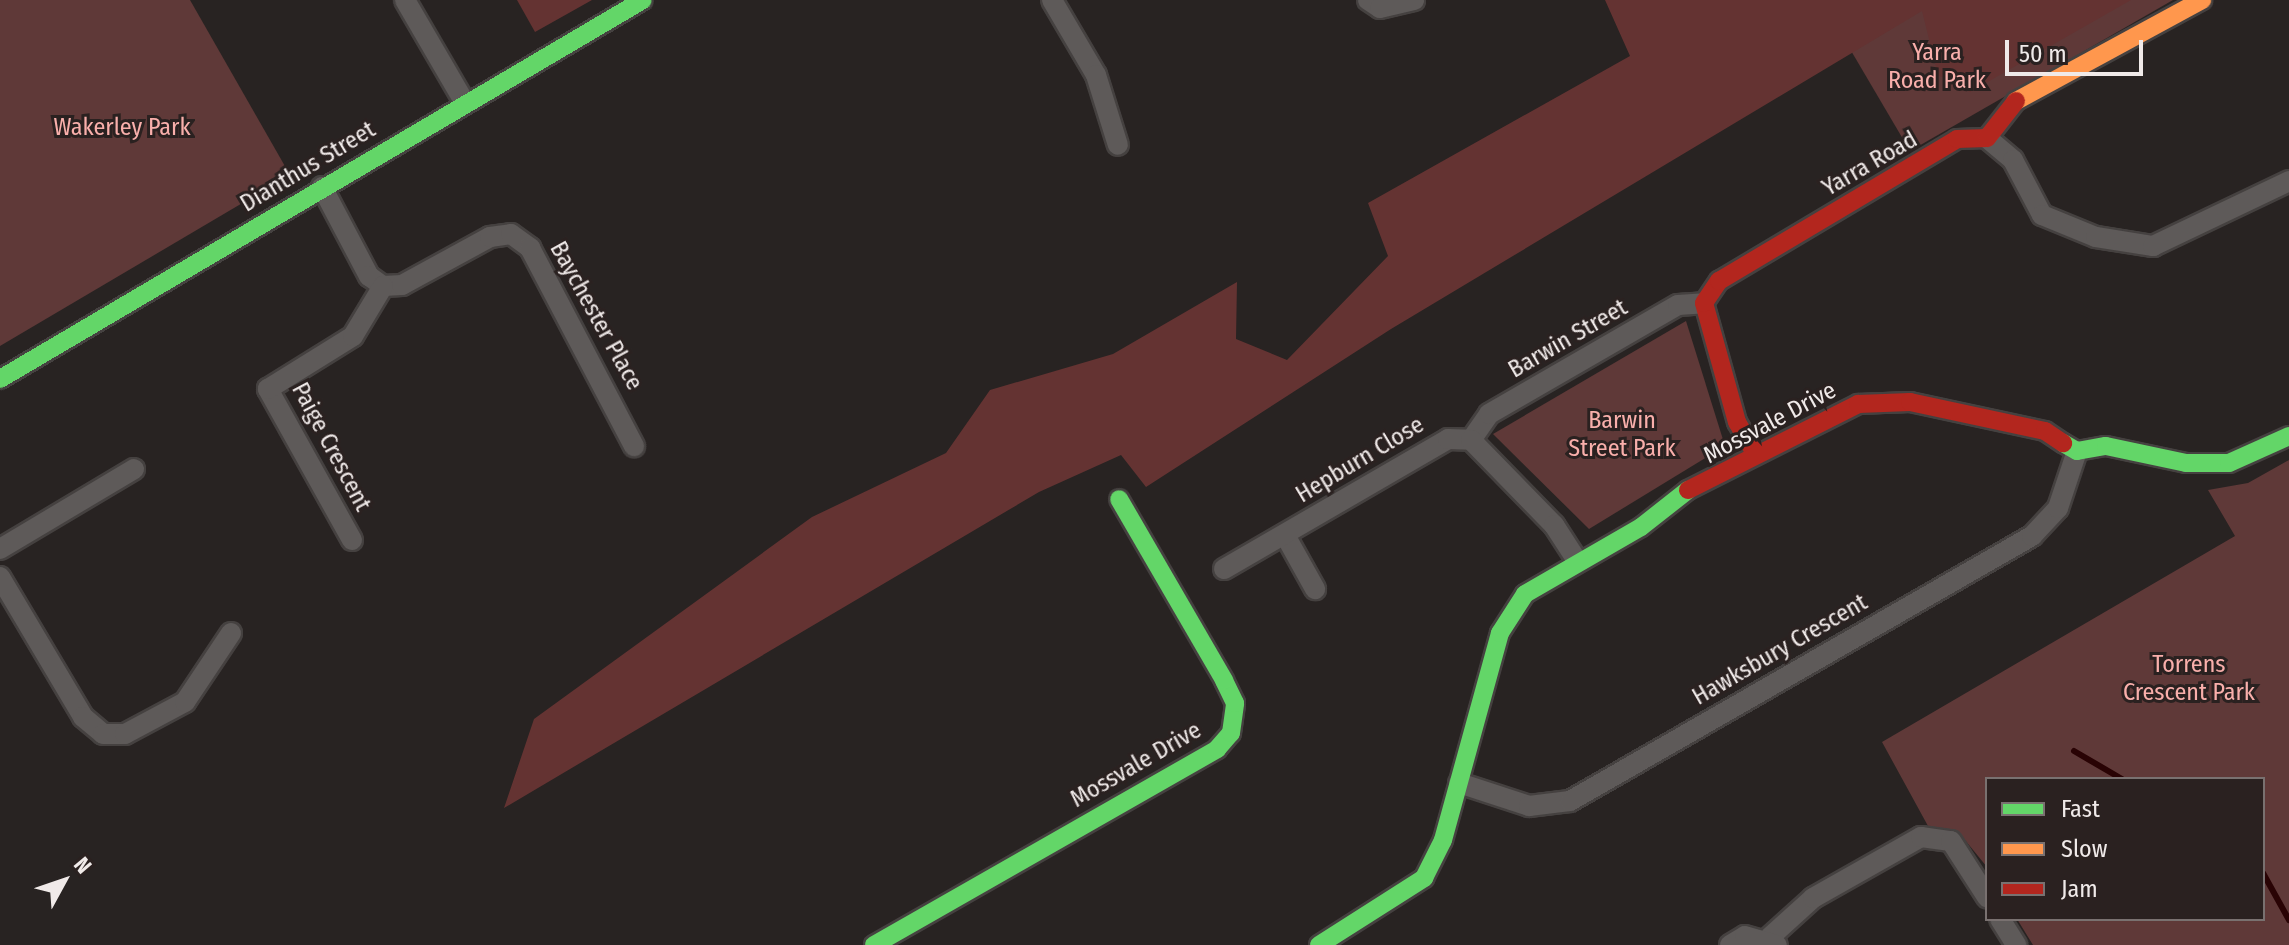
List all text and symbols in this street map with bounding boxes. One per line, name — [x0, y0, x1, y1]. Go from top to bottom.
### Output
scale bar — [2009, 24, 2147, 74]
park label: Yarra Road Park — [1888, 39, 1986, 95]
text: 50 m — [2019, 40, 2067, 68]
park label: Wakerley Park — [53, 114, 191, 142]
street label: Dianthus Street — [235, 115, 381, 219]
street label: Yarra Road — [1817, 125, 1923, 203]
street label: Baychester Place — [543, 237, 649, 395]
street label: Barwin Street — [1503, 293, 1633, 385]
street label: Mossvale Drive — [1699, 376, 1841, 470]
street label: Paige Crescent — [285, 378, 377, 516]
park label: Barwin Street Park — [1568, 407, 1676, 463]
street label: Hepburn Close — [1291, 411, 1429, 509]
street label: Hawksbury Crescent — [1687, 588, 1873, 712]
park label: Torrens Crescent Park — [2123, 651, 2255, 707]
street label: Mossvale Drive — [1066, 716, 1206, 814]
legend — [1985, 777, 2265, 921]
text: Fast — [2061, 795, 2100, 823]
text: Slow — [2061, 835, 2107, 863]
north arrow — [24, 841, 104, 921]
text: N — [68, 852, 97, 879]
text: Jam — [2061, 875, 2098, 903]

